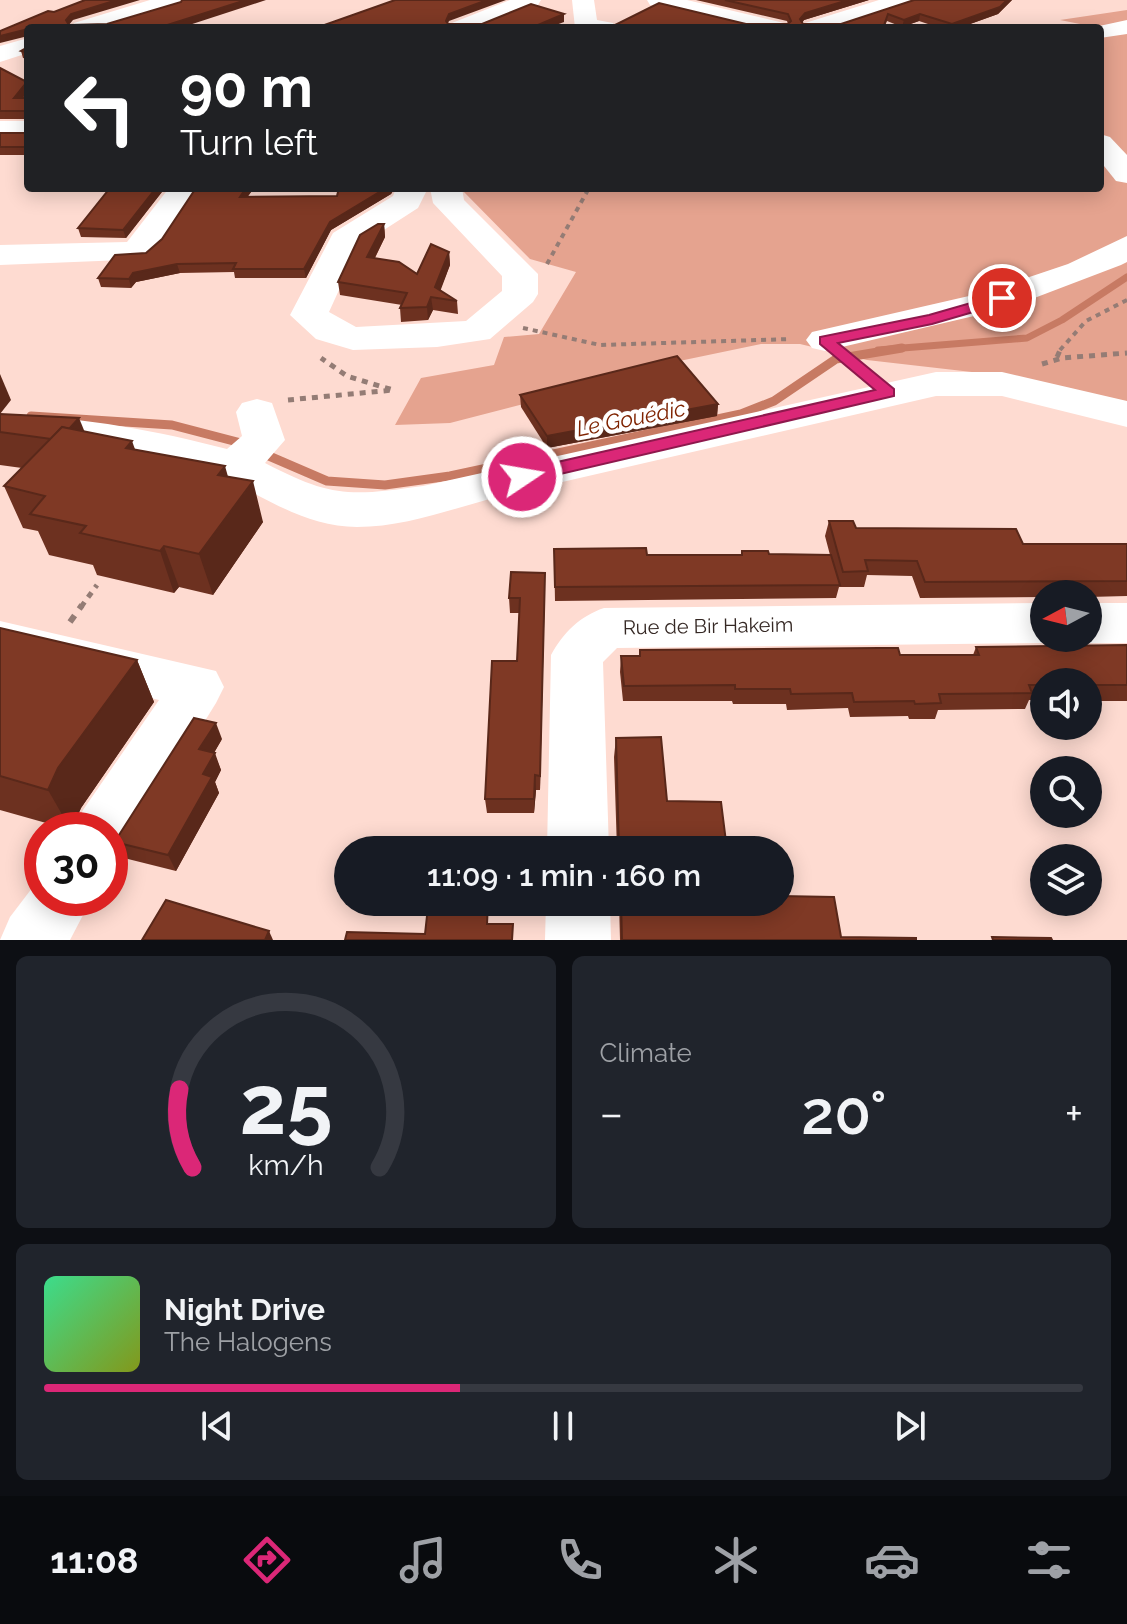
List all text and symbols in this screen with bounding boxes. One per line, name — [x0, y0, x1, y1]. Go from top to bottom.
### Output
text: 90 m — [180, 54, 313, 120]
icon: left — [48, 56, 152, 160]
text: Turn left — [180, 121, 318, 163]
pin — [968, 264, 1036, 332]
icon: arrive — [980, 276, 1024, 320]
water label: Le Gouédic — [574, 395, 688, 441]
position arrow — [480, 435, 564, 519]
north arrow — [1030, 580, 1102, 652]
map controls — [1030, 580, 1102, 916]
street label: Rue de Bir Hakeim — [623, 613, 793, 639]
button: sound — [1030, 668, 1102, 740]
button: search — [1030, 756, 1102, 828]
speed limit sign: 30 — [24, 812, 128, 916]
button: layers — [1030, 844, 1102, 916]
text: 11:09 · 1 min · 160 m — [427, 858, 701, 893]
text: Climate — [600, 1038, 692, 1068]
text: 25 — [239, 1056, 332, 1153]
text: 20° — [801, 1078, 887, 1148]
text: − — [600, 1088, 623, 1139]
text: + — [1065, 1088, 1083, 1139]
text: km/h — [248, 1148, 323, 1182]
text: Night Drive — [164, 1292, 325, 1327]
text: The Halogens — [164, 1327, 332, 1357]
icon: previous — [195, 1404, 239, 1448]
icon: pause — [541, 1404, 585, 1448]
icon: next — [888, 1404, 932, 1448]
icon: directions — [239, 1532, 295, 1588]
icon: music — [395, 1532, 451, 1588]
icon: phone — [552, 1532, 608, 1588]
icon: climate — [708, 1532, 764, 1588]
icon: car — [864, 1532, 920, 1588]
icon: filters — [1021, 1532, 1077, 1588]
text: 11:08 — [50, 1539, 139, 1581]

